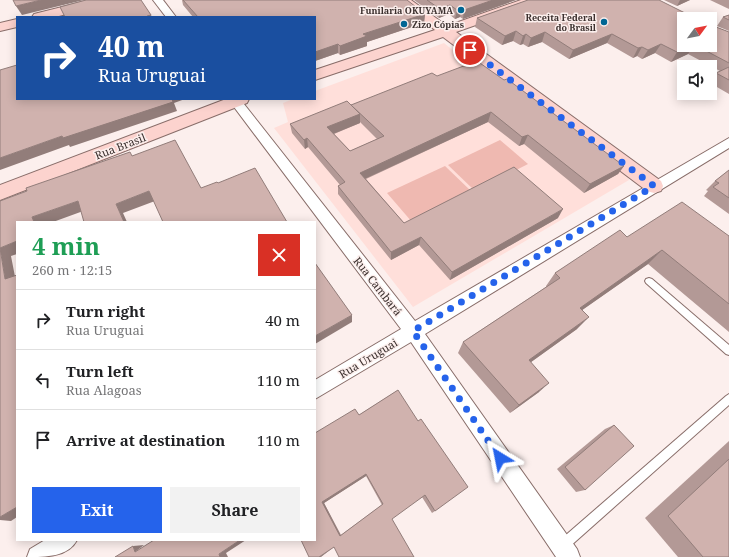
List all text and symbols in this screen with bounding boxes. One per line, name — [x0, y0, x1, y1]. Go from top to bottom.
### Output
place label: Funilaria OKUYAMA — [360, 4, 453, 17]
marker: Funilaria OKUYAMA — [456, 5, 466, 15]
place label: Receita Federal do Brasil — [526, 11, 597, 34]
north arrow — [677, 12, 717, 52]
map controls — [677, 12, 717, 100]
marker: Receita Federal do Brasil — [599, 17, 609, 27]
place label: Zizo Cópias — [412, 18, 465, 31]
marker: Zizo Cópias — [399, 19, 409, 29]
text: 40 m — [98, 27, 165, 65]
icon: right — [32, 32, 84, 84]
pin — [453, 33, 487, 67]
icon: arrive — [459, 39, 481, 61]
button: sound — [677, 60, 717, 100]
text: Rua Uruguai — [98, 63, 206, 87]
street label: Rua Brasil — [92, 129, 148, 163]
text: 4 min — [32, 229, 100, 262]
button: close — [258, 234, 300, 276]
street label: Rua Cambará — [350, 254, 406, 318]
text: 260 m · 12:15 — [32, 261, 112, 279]
text: Turn right — [66, 301, 145, 321]
icon: right — [32, 309, 54, 331]
text: 40 m — [265, 310, 300, 330]
text: Rua Uruguai — [66, 321, 144, 339]
street label: Rua Uruguai — [336, 334, 401, 381]
text: Turn left — [66, 361, 134, 381]
icon: left — [32, 369, 54, 391]
text: 110 m — [257, 370, 300, 390]
text: Rua Alagoas — [66, 381, 142, 399]
icon: arrive — [32, 429, 54, 451]
text: Arrive at destination — [66, 430, 225, 450]
text: 110 m — [257, 430, 300, 450]
position arrow — [479, 437, 521, 479]
button: Exit — [32, 487, 162, 533]
button: Share — [170, 487, 300, 533]

